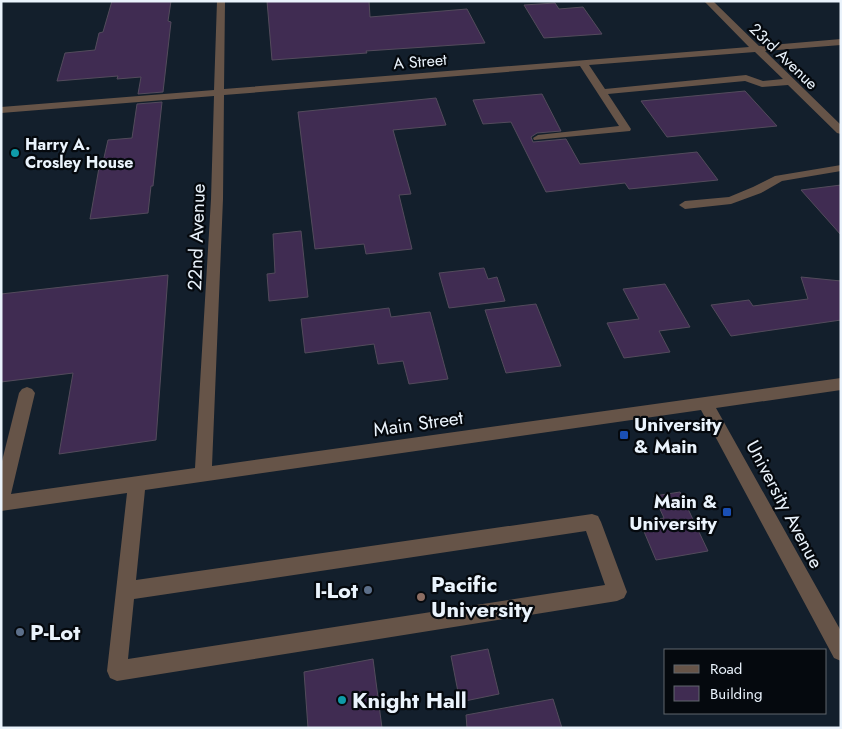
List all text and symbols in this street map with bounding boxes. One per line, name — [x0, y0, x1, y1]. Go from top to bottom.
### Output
street label: 23rd Avenue — [744, 18, 823, 95]
street label: A Street — [392, 48, 448, 75]
place label: Harry A. Crosley House — [25, 133, 133, 174]
marker: Harry A. Crosley House — [9, 147, 21, 159]
street label: 22nd Avenue — [181, 183, 212, 291]
street label: Main Street — [371, 404, 465, 443]
place label: University & Main — [634, 411, 723, 460]
marker: University & Main — [618, 429, 630, 441]
street label: University Avenue — [739, 435, 830, 573]
place label: Main & University — [629, 488, 718, 537]
marker: Main & University — [721, 506, 733, 518]
place label: Pacific University — [431, 568, 533, 625]
place label: I-Lot — [314, 574, 358, 606]
marker: I-Lot — [362, 584, 374, 596]
marker: Pacific University — [415, 591, 427, 603]
place label: P-Lot — [30, 616, 80, 648]
marker: P-Lot — [14, 626, 26, 638]
legend — [664, 649, 827, 714]
text: Road — [710, 658, 742, 680]
text: Building — [710, 683, 762, 705]
place label: Knight Hall — [352, 684, 467, 716]
marker: Knight Hall — [336, 694, 348, 706]

